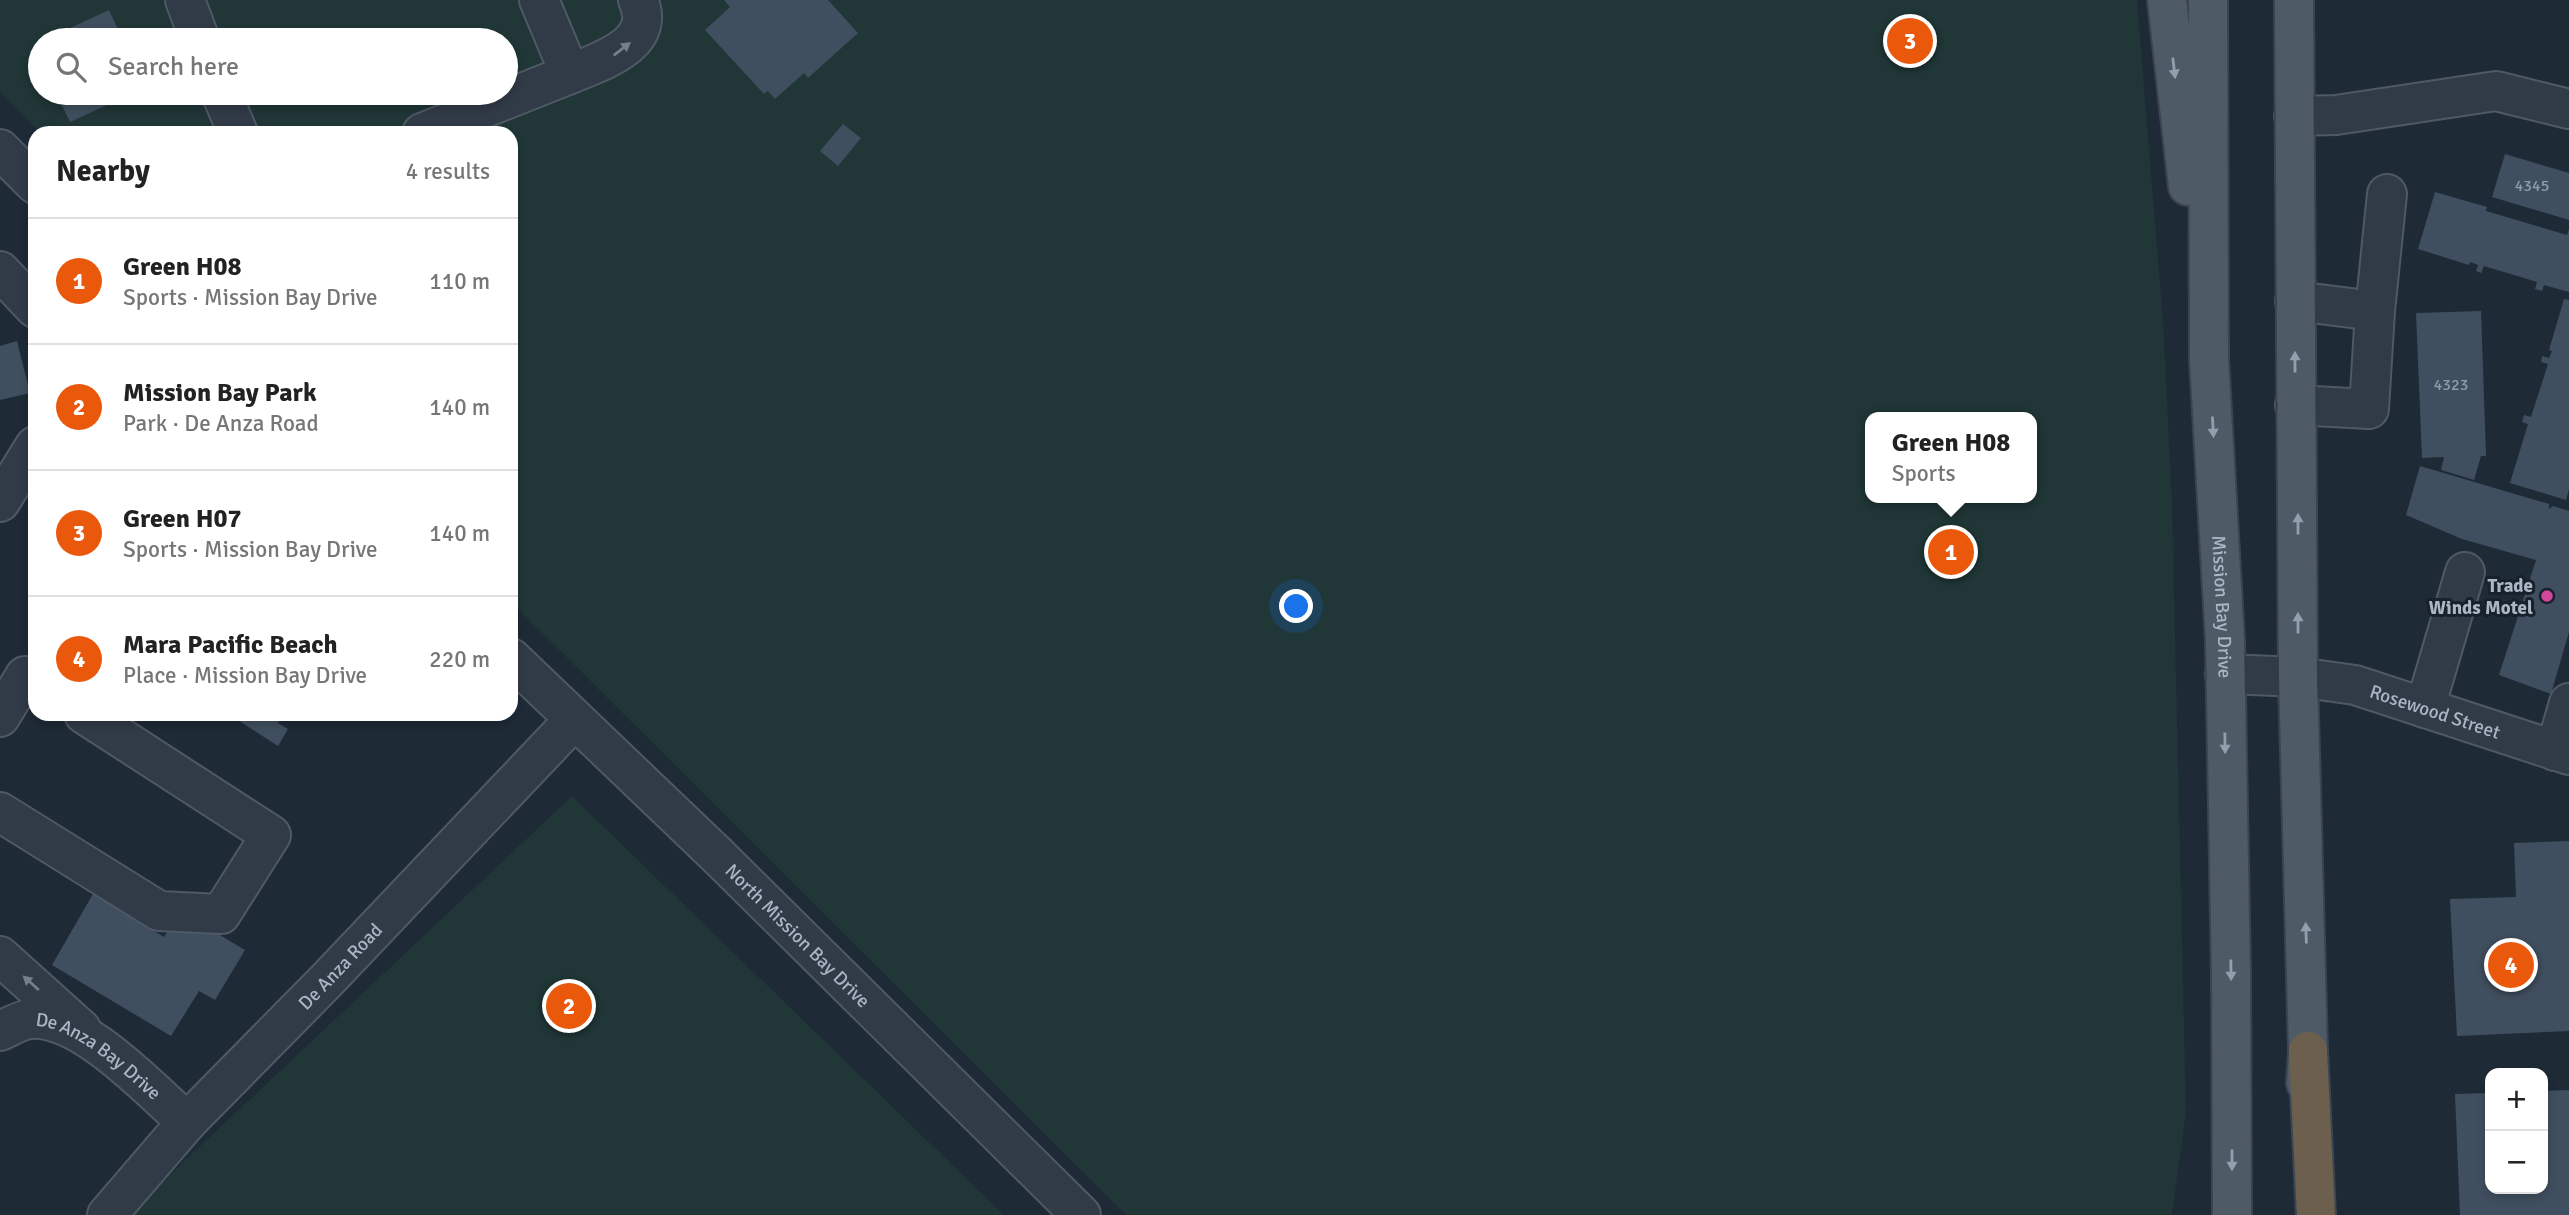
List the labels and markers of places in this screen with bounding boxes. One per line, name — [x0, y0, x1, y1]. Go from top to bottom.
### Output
pin: 3 — [1887, 15, 1933, 67]
pin: 1 — [1928, 526, 1974, 578]
place label: Trade Winds Motel — [2429, 574, 2533, 620]
marker: Trade Winds Motel — [2539, 588, 2555, 604]
pin: 4 — [2488, 939, 2534, 991]
pin: 2 — [546, 980, 592, 1032]

